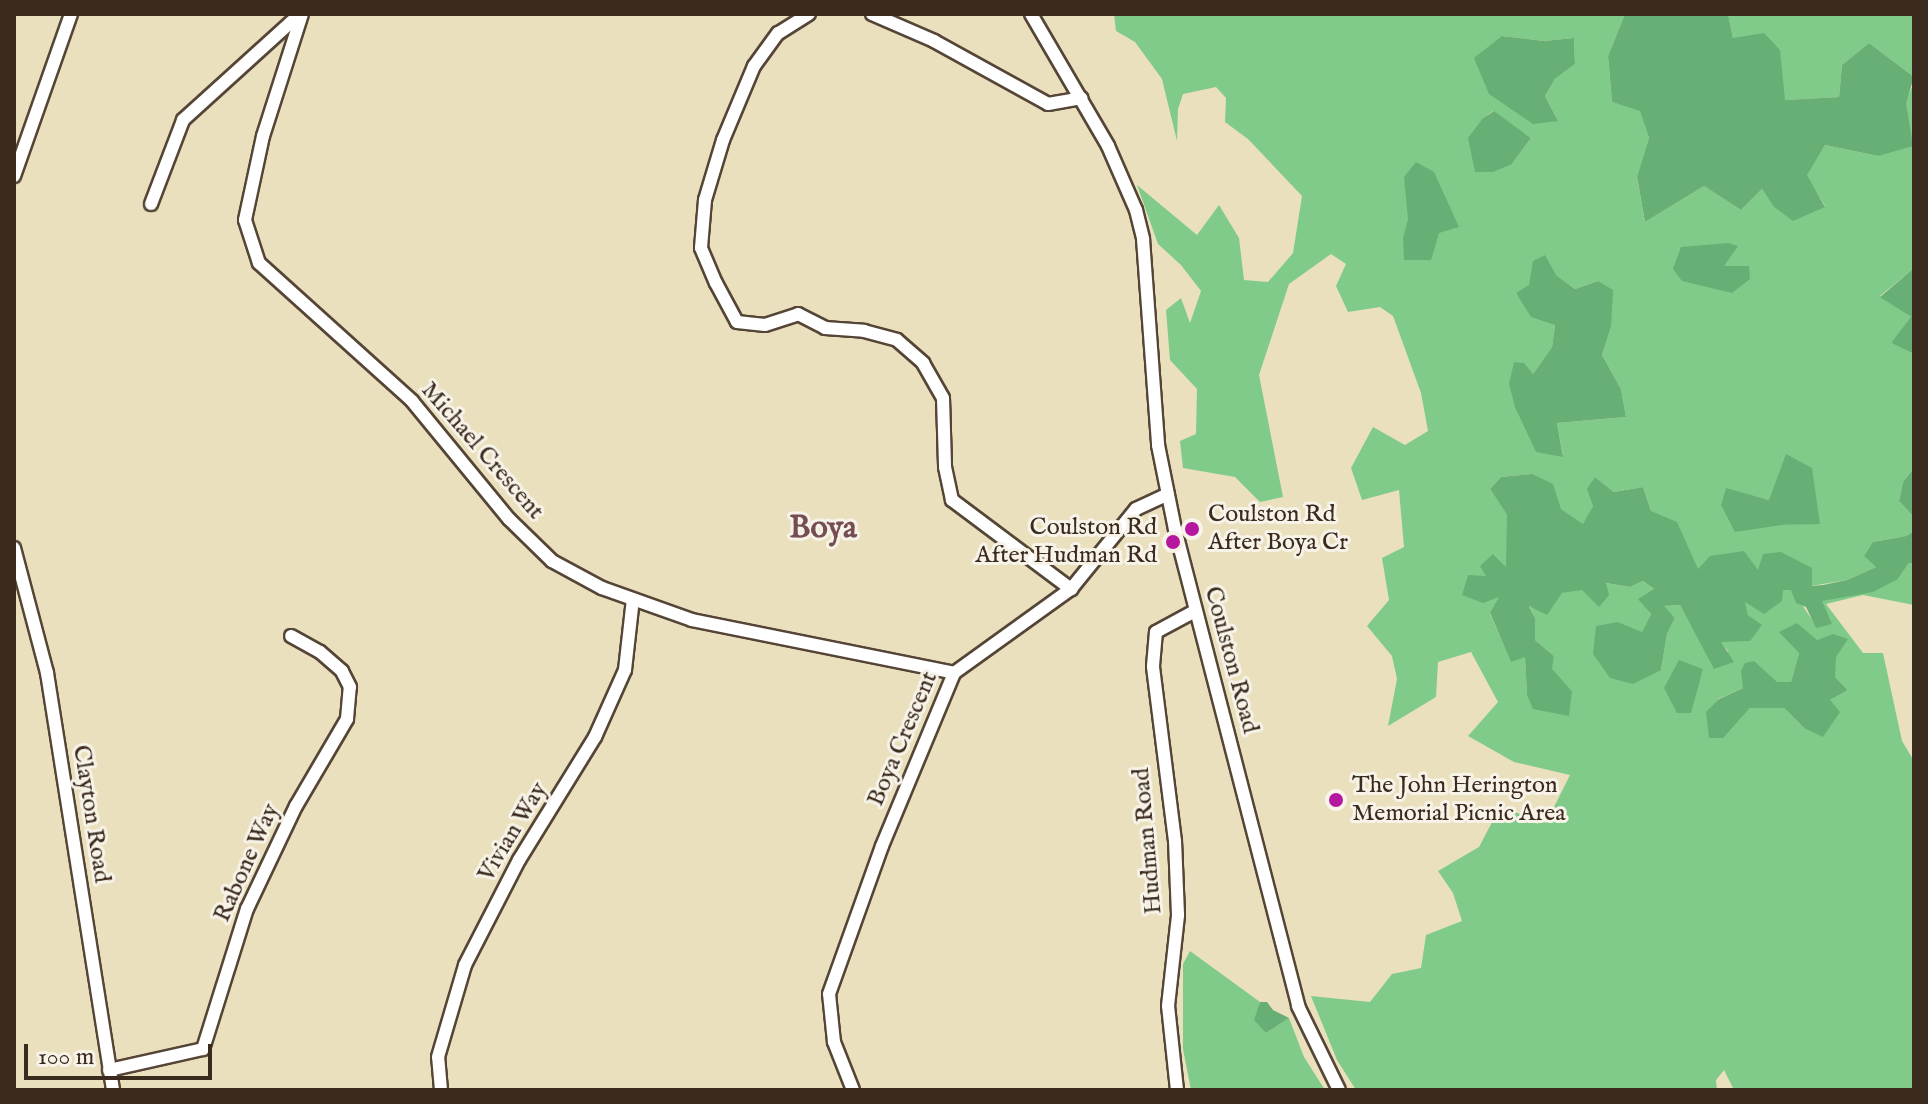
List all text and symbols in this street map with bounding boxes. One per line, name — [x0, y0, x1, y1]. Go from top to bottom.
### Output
street label: Michael Crescent — [414, 376, 550, 526]
place label: Coulston Rd After Boya Cr — [1208, 501, 1348, 557]
district label: Boya — [789, 510, 857, 548]
place label: Coulston Rd After Hudman Rd — [975, 514, 1157, 570]
marker: Coulston Rd After Boya Cr — [1183, 520, 1201, 538]
marker: Coulston Rd After Hudman Rd — [1164, 533, 1182, 551]
street label: Coulston Road — [1198, 583, 1264, 737]
street label: Boya Crescent — [862, 667, 944, 811]
street label: Clayton Road — [66, 743, 116, 885]
street label: Hudman Road — [1127, 767, 1169, 915]
place label: The John Herington Memorial Picnic Area — [1352, 772, 1566, 828]
street label: Vivian Way — [472, 777, 554, 887]
marker: The John Herington Memorial Picnic Area — [1327, 791, 1345, 809]
street label: Rabone Way — [208, 799, 286, 927]
scale bar — [28, 1028, 216, 1078]
text: 100 m — [38, 1042, 94, 1073]

